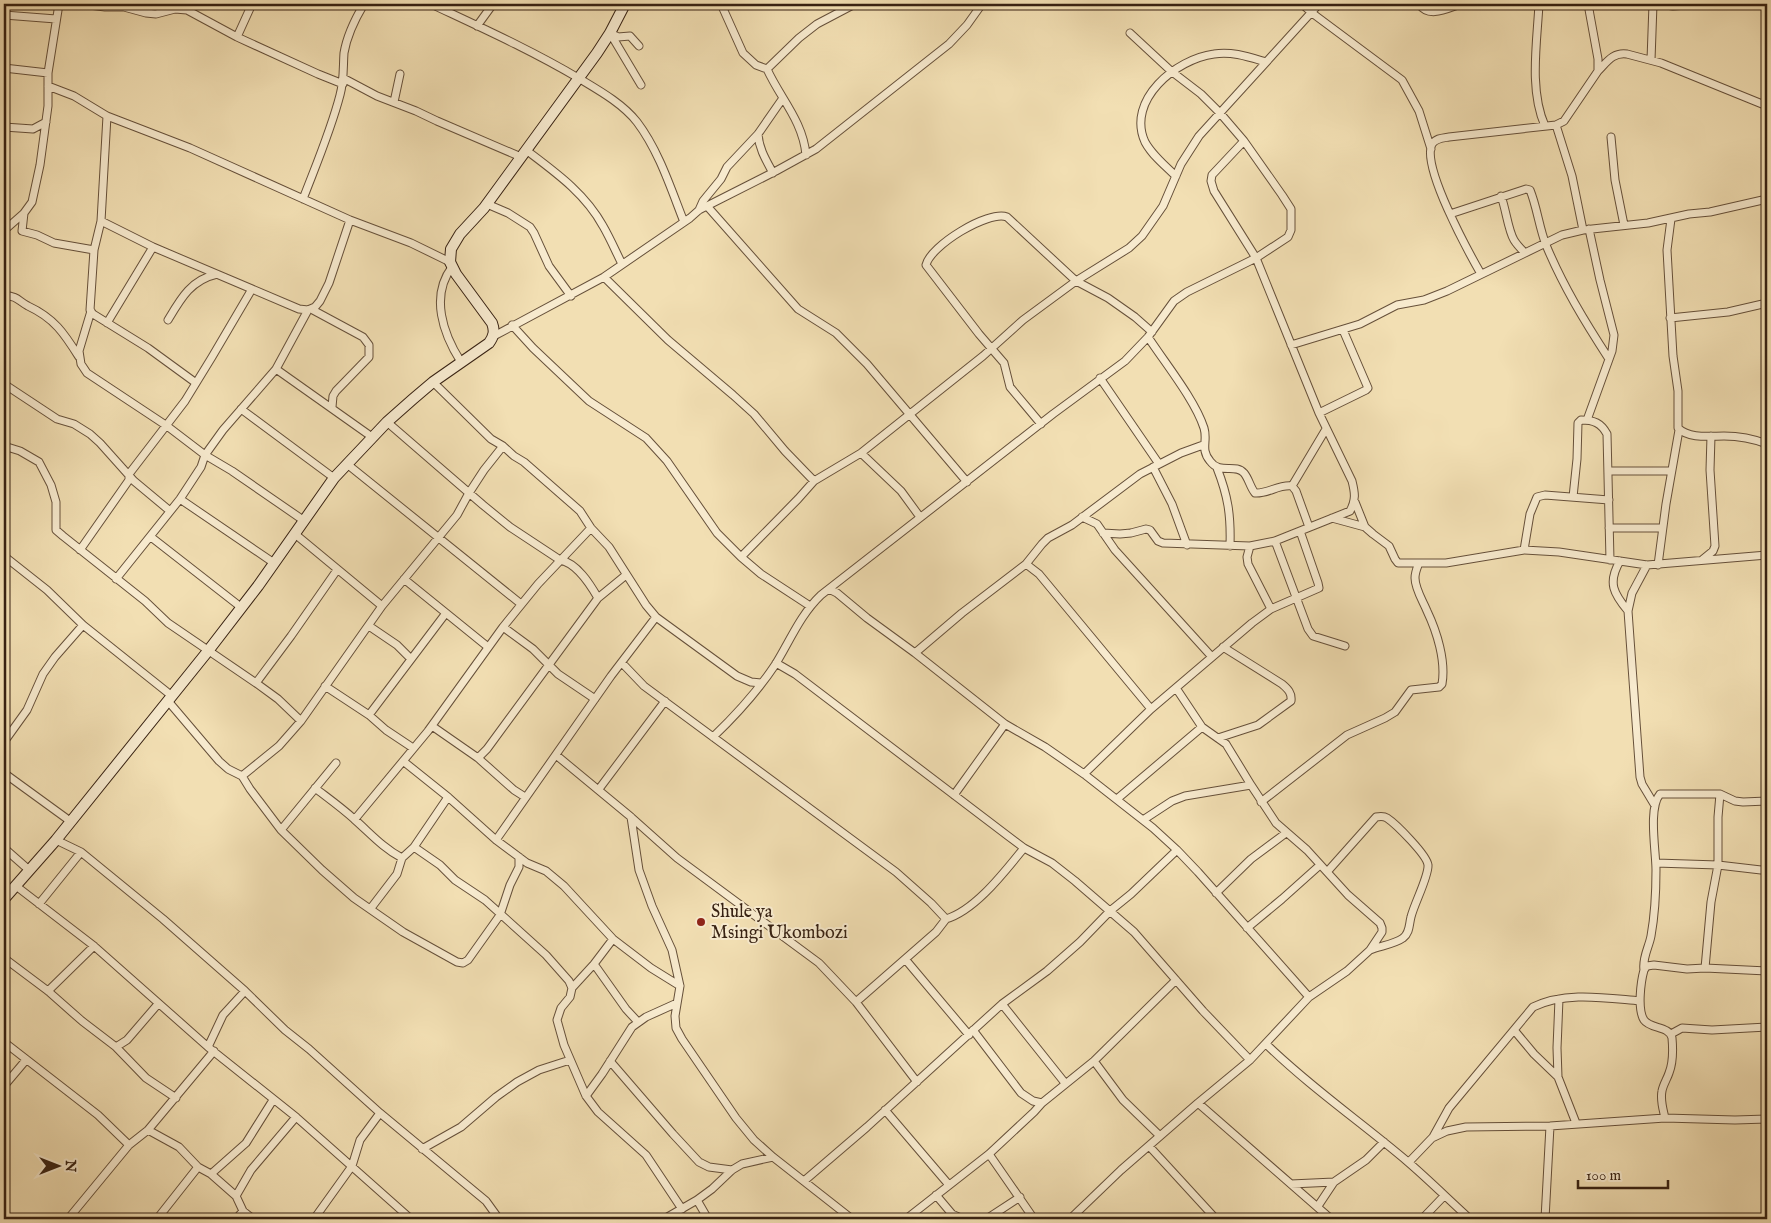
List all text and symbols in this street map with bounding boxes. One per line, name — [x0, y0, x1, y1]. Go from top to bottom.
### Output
place label: Shule ya Msingi Ukombozi — [711, 901, 848, 945]
marker: Shule ya Msingi Ukombozi — [695, 916, 707, 928]
north arrow — [32, 1140, 82, 1190]
scale bar — [1578, 1158, 1668, 1190]
text: N — [61, 1159, 79, 1172]
text: 100 m — [1586, 1166, 1622, 1185]

